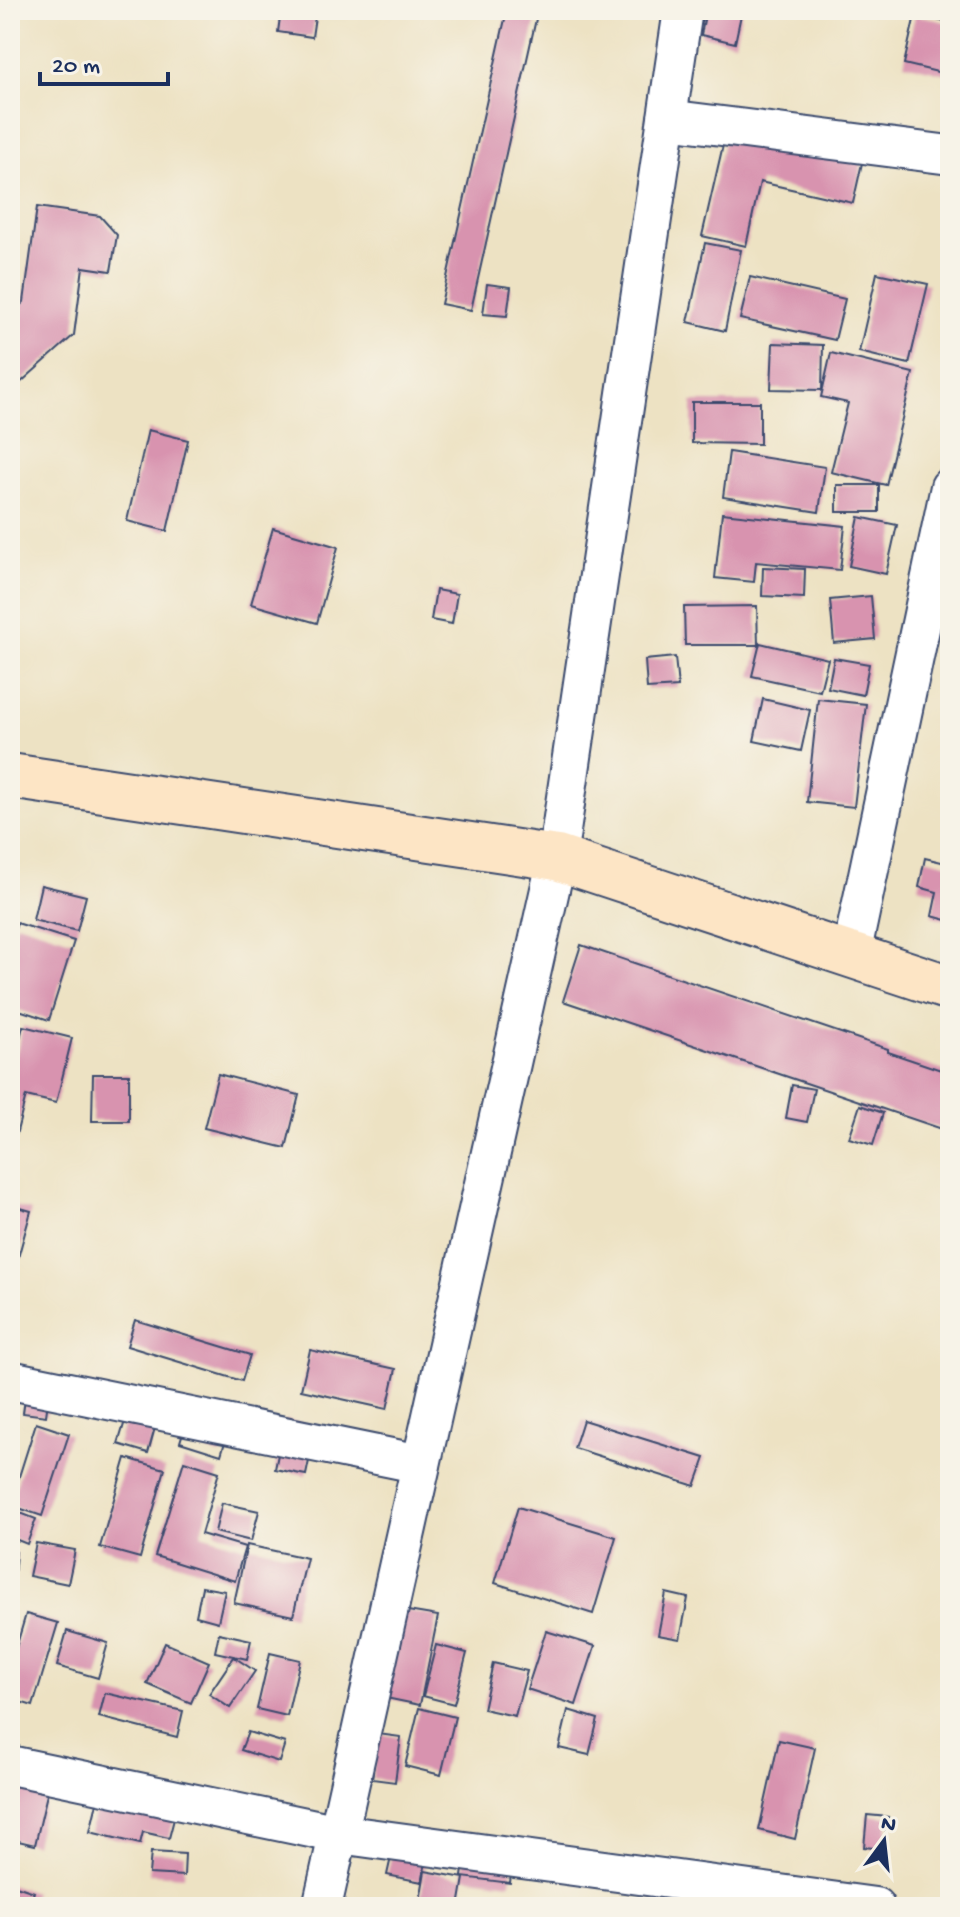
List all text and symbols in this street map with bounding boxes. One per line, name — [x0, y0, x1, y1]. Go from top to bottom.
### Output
scale bar — [40, 36, 168, 86]
text: 20 m — [52, 53, 100, 82]
north arrow — [844, 1801, 924, 1881]
text: N — [878, 1811, 898, 1840]

